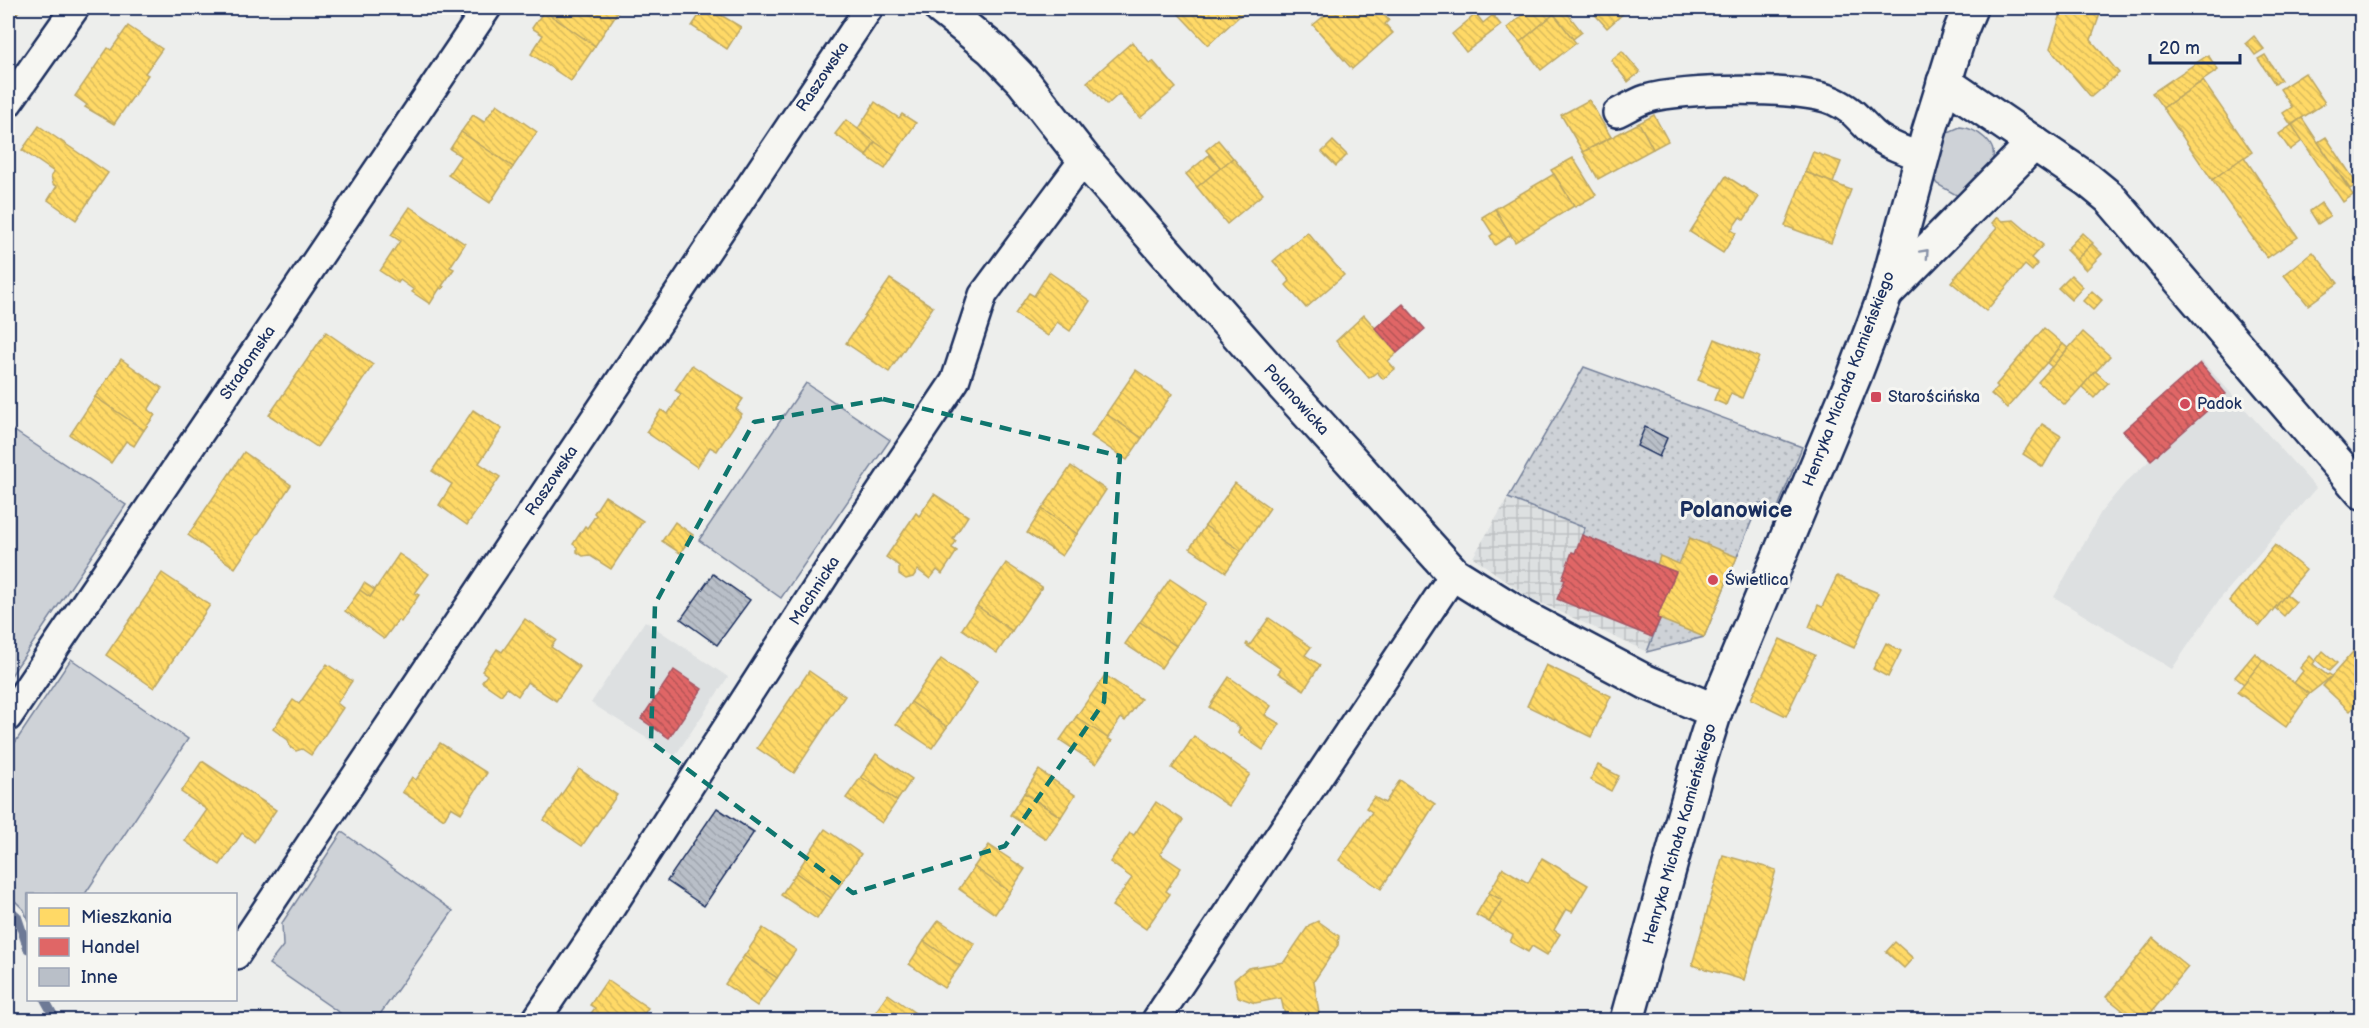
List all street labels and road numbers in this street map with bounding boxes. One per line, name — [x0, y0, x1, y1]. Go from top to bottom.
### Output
street label: Raszowska — [793, 38, 853, 116]
street label: Henryka Michała Kamieńskiego — [1799, 269, 1899, 489]
street label: Stradomska — [216, 322, 280, 404]
street label: Polanowicka — [1259, 361, 1333, 439]
street label: Raszowska — [522, 442, 582, 520]
street label: Machnicka — [786, 553, 844, 629]
street label: Henryka Michała Kamieńskiego — [1639, 721, 1721, 947]

